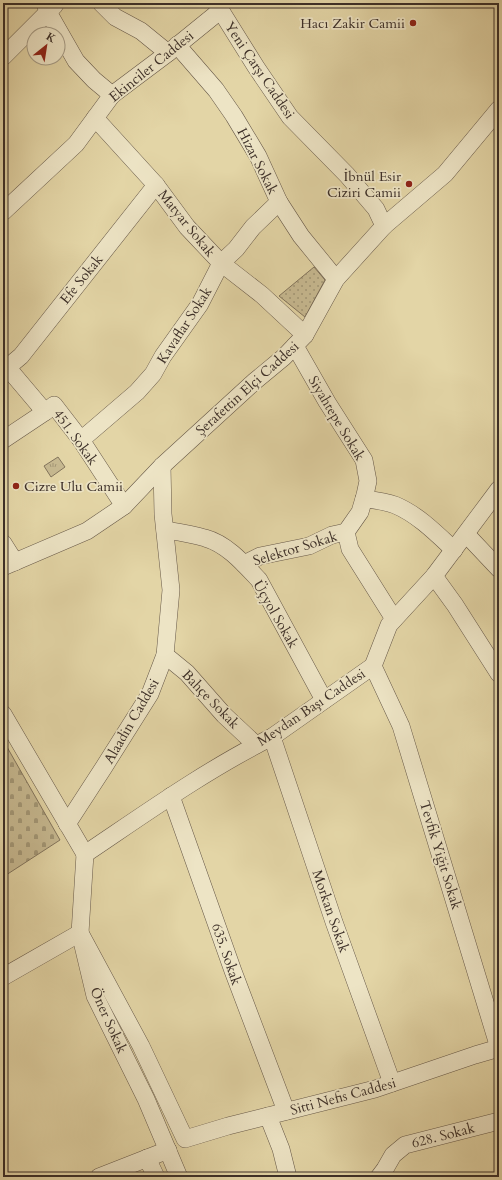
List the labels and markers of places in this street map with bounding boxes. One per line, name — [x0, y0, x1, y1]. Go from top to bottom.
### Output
place label: Hacı Zakir Camii — [300, 14, 405, 33]
marker: Hacı Zakir Camii — [408, 18, 418, 28]
place label: İbnül Esir Ciziri Camii — [327, 167, 402, 202]
marker: İbnül Esir Ciziri Camii — [404, 179, 414, 189]
place label: Cizre Ulu Camii — [24, 477, 123, 496]
marker: Cizre Ulu Camii — [11, 481, 21, 491]

